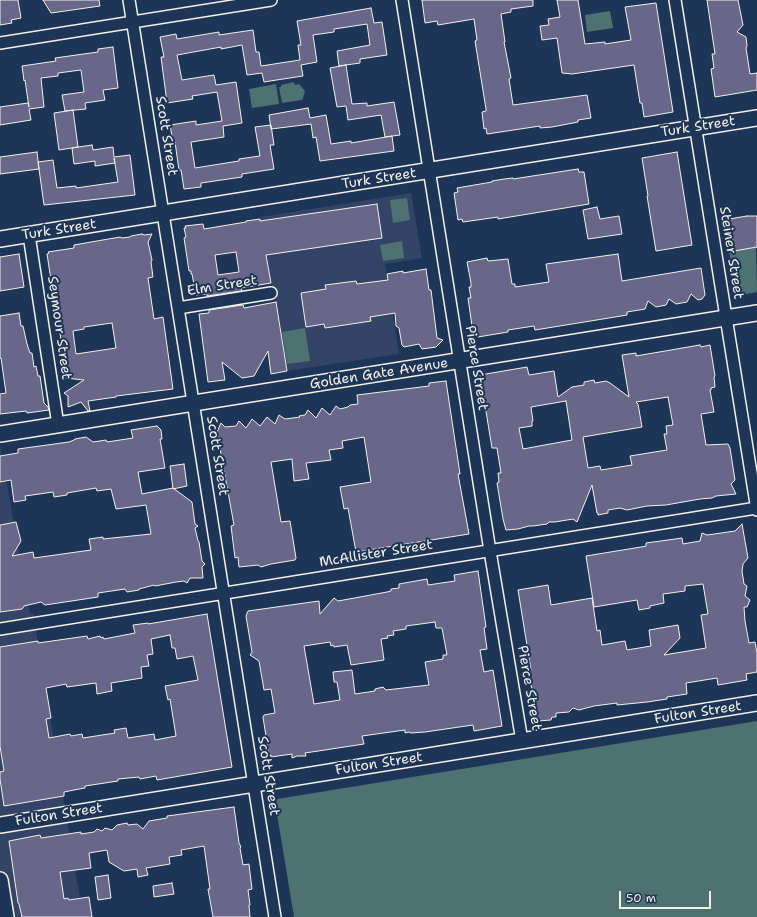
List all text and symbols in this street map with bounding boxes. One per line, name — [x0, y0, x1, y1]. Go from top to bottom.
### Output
street label: Scott Street — [151, 95, 181, 177]
street label: Turk Street — [660, 113, 736, 141]
street label: Turk Street — [341, 165, 417, 193]
street label: Steiner Street — [715, 205, 747, 301]
street label: Turk Street — [21, 216, 97, 244]
street label: Elm Street — [186, 272, 258, 300]
street label: Seymour Street — [43, 275, 75, 381]
street label: Pierce Street — [461, 324, 491, 412]
street label: Golden Gate Avenue — [309, 355, 449, 393]
street label: Scott Street — [202, 415, 232, 497]
street label: McAllister Street — [318, 537, 434, 571]
street label: Pierce Street — [513, 644, 545, 732]
street label: Fulton Street — [653, 698, 743, 728]
street label: Scott Street — [253, 735, 283, 817]
street label: Fulton Street — [334, 749, 424, 779]
street label: Fulton Street — [14, 800, 104, 830]
scale bar — [621, 883, 713, 909]
text: 50 m — [626, 890, 656, 906]

